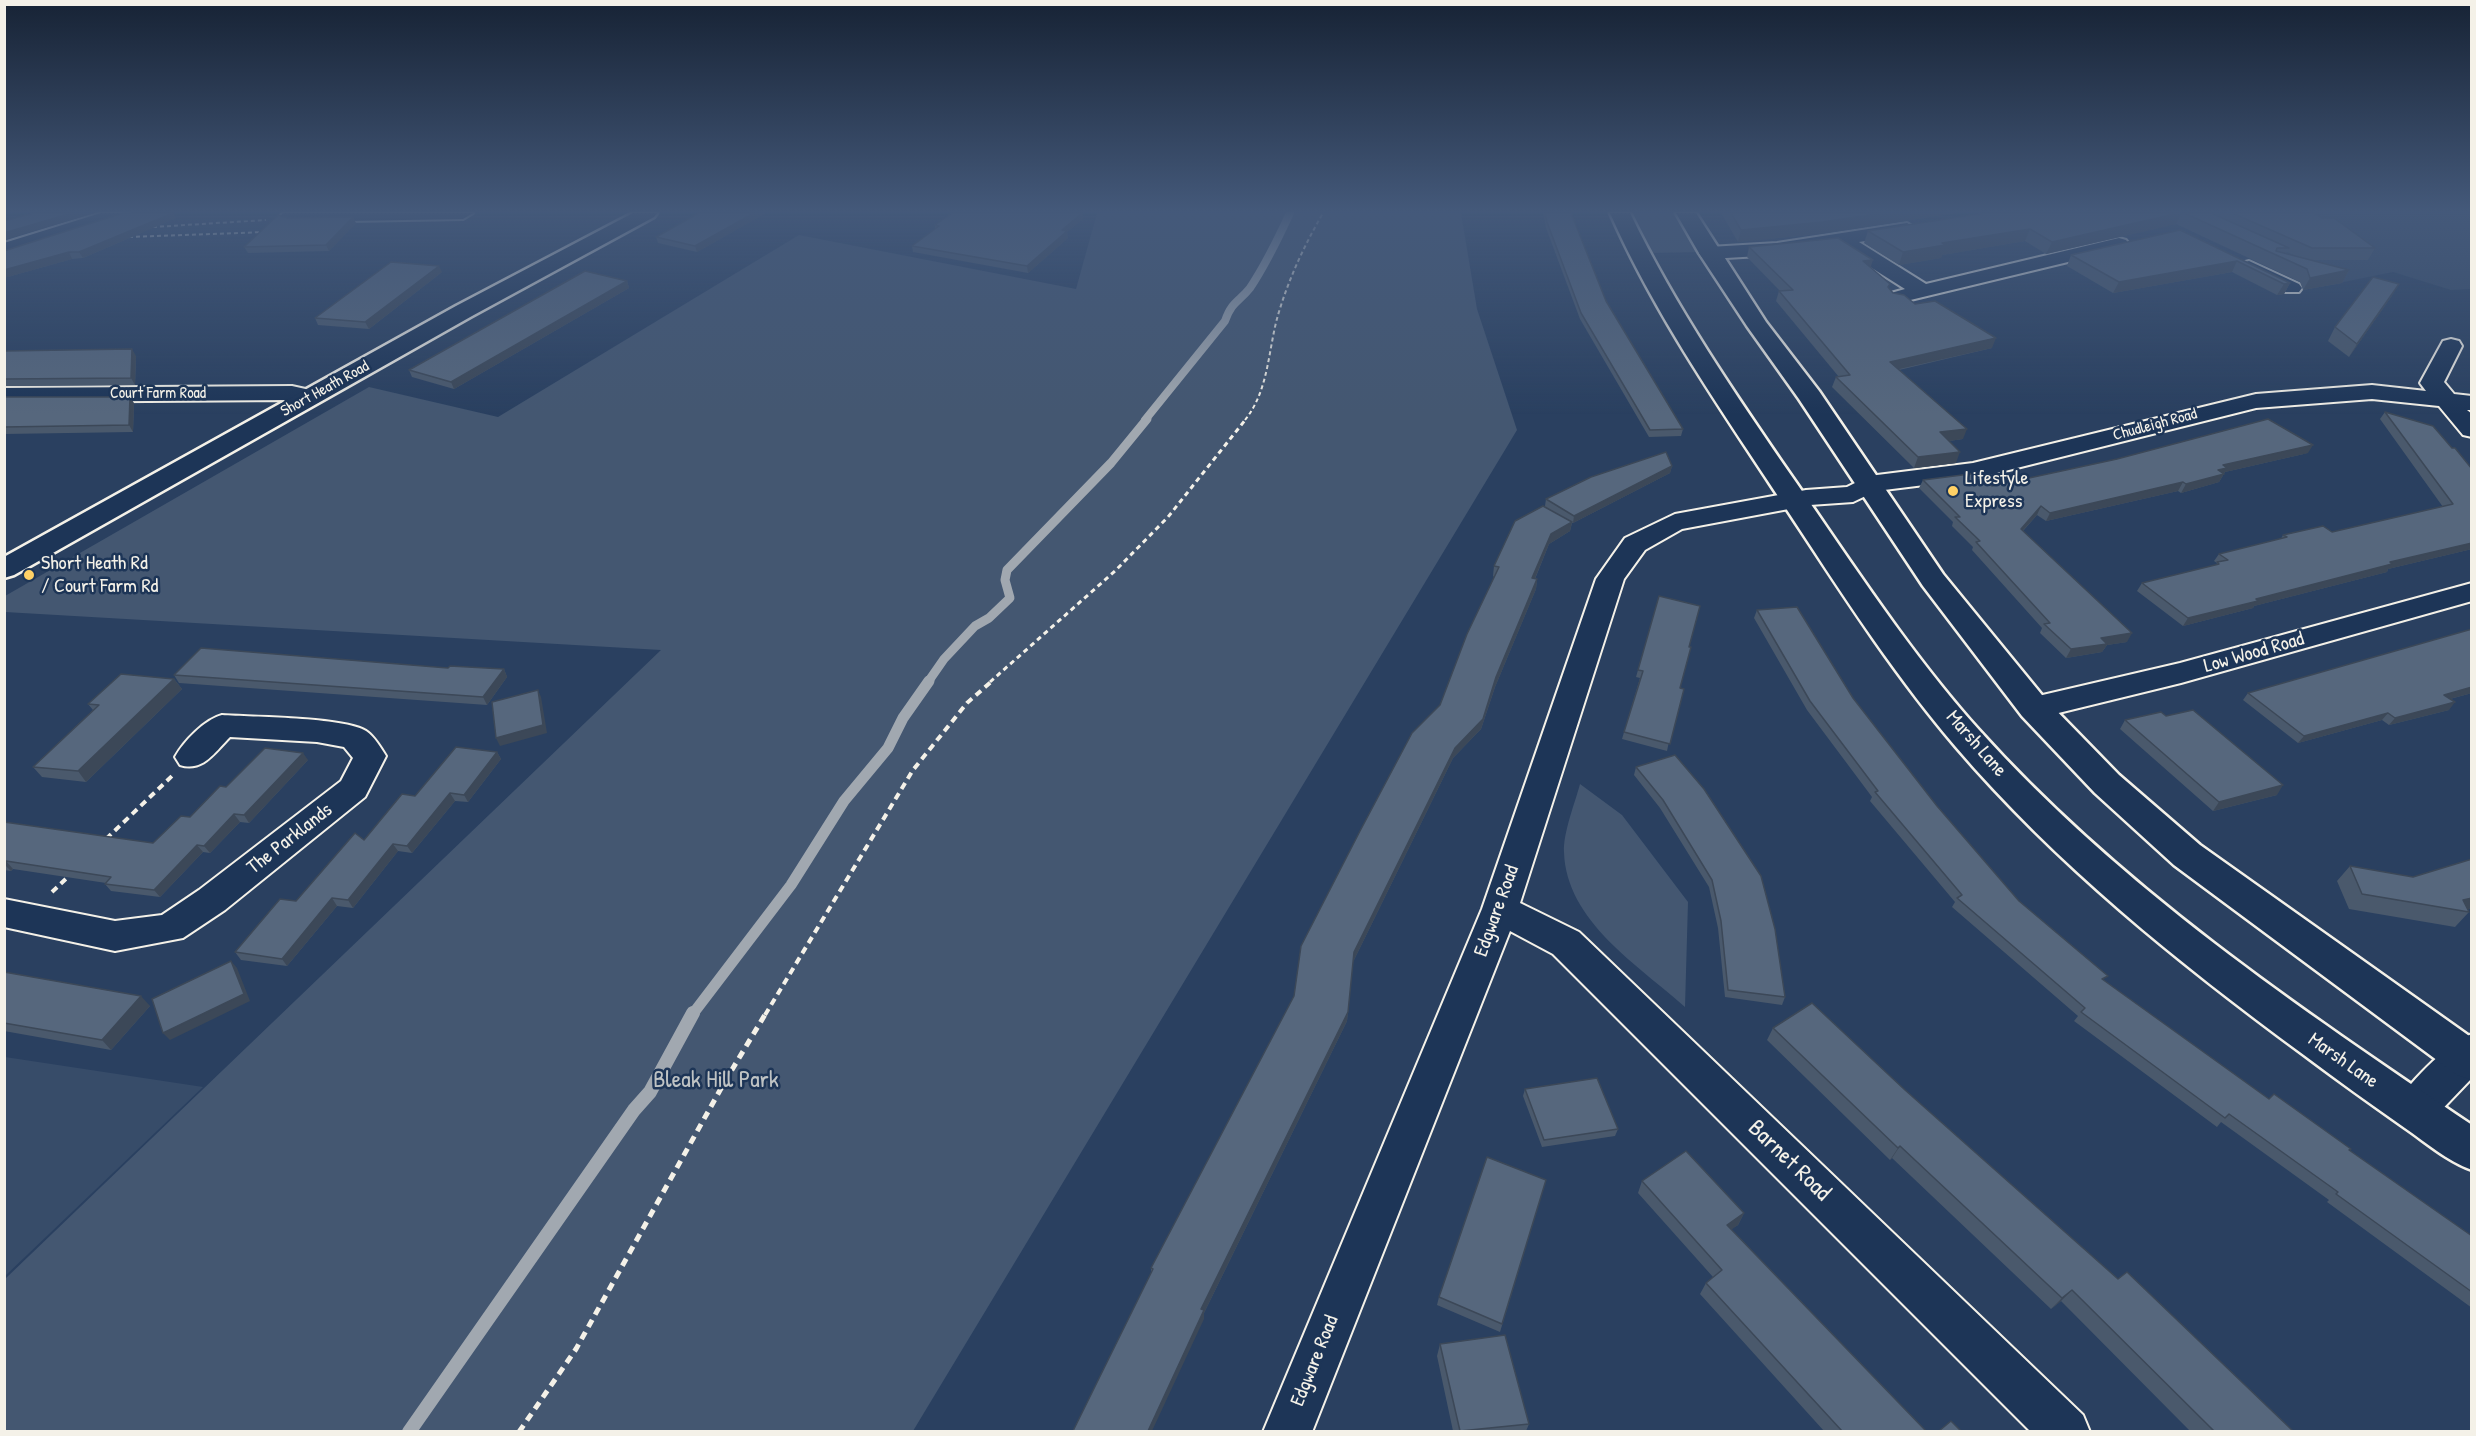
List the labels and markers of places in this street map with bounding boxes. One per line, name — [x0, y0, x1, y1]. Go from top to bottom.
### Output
place label: Lifestyle Express — [1965, 467, 2028, 514]
marker: Lifestyle Express — [1946, 484, 1960, 498]
place label: Short Heath Rd / Court Farm Rd — [41, 552, 158, 599]
marker: Short Heath Rd / Court Farm Rd — [22, 568, 36, 582]

